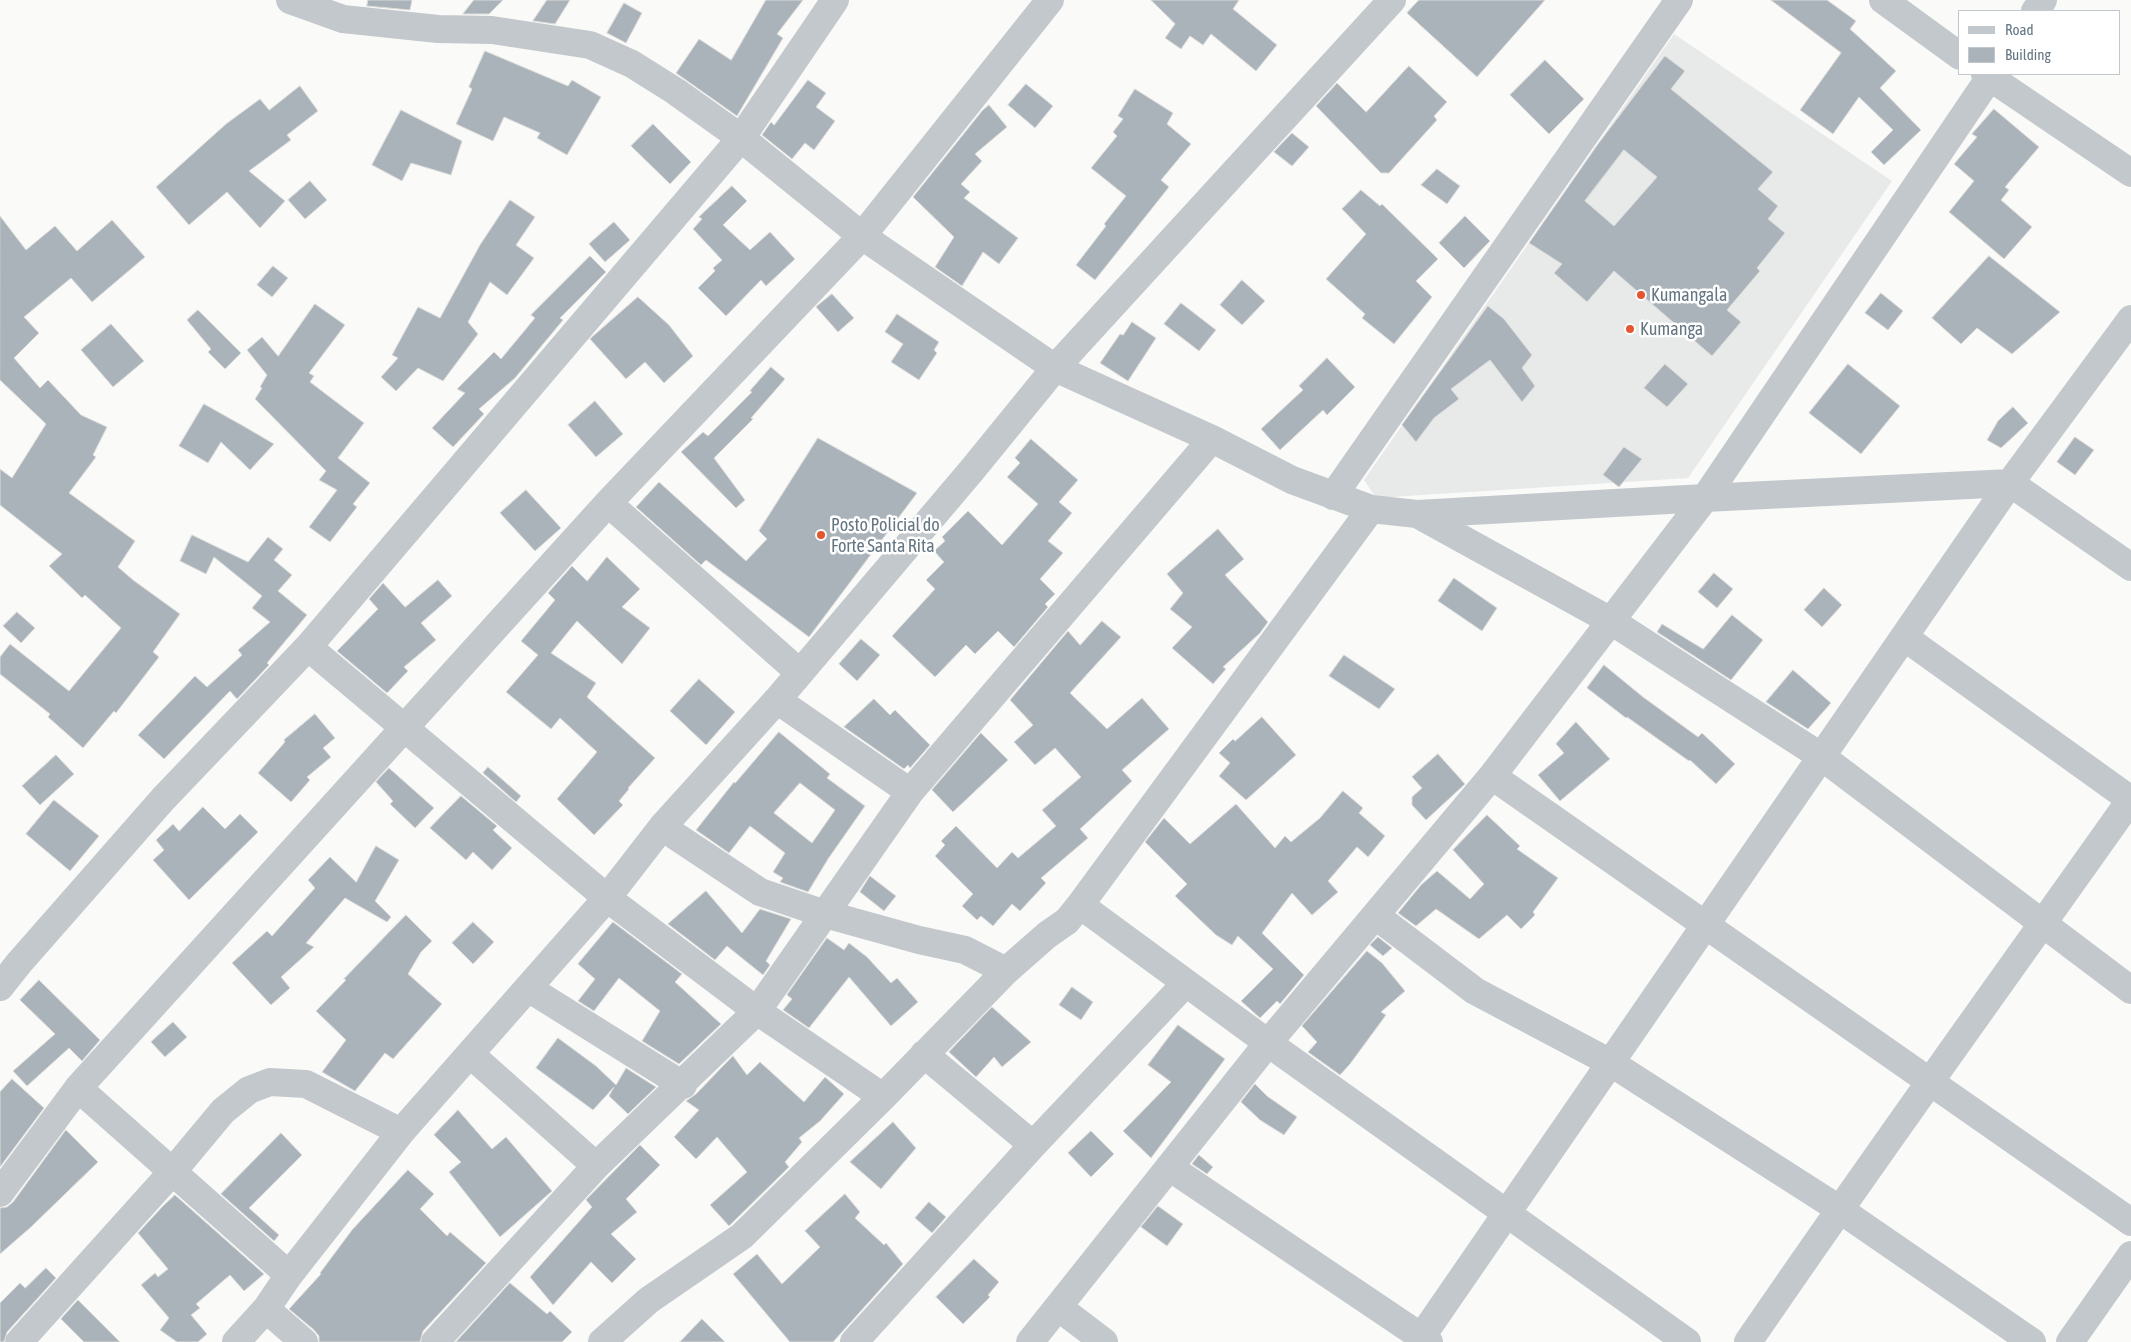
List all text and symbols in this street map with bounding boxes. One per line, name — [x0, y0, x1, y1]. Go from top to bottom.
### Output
legend — [1958, 10, 2121, 75]
text: Road — [2005, 21, 2034, 38]
text: Building — [2005, 46, 2051, 63]
place label: Kumangala — [1651, 284, 1727, 306]
marker: Kumangala — [1635, 289, 1647, 301]
place label: Kumanga — [1640, 318, 1703, 340]
marker: Kumanga — [1624, 323, 1636, 335]
place label: Posto Policial do Forte Santa Rita — [831, 514, 940, 556]
marker: Posto Policial do Forte Santa Rita — [815, 529, 827, 541]

